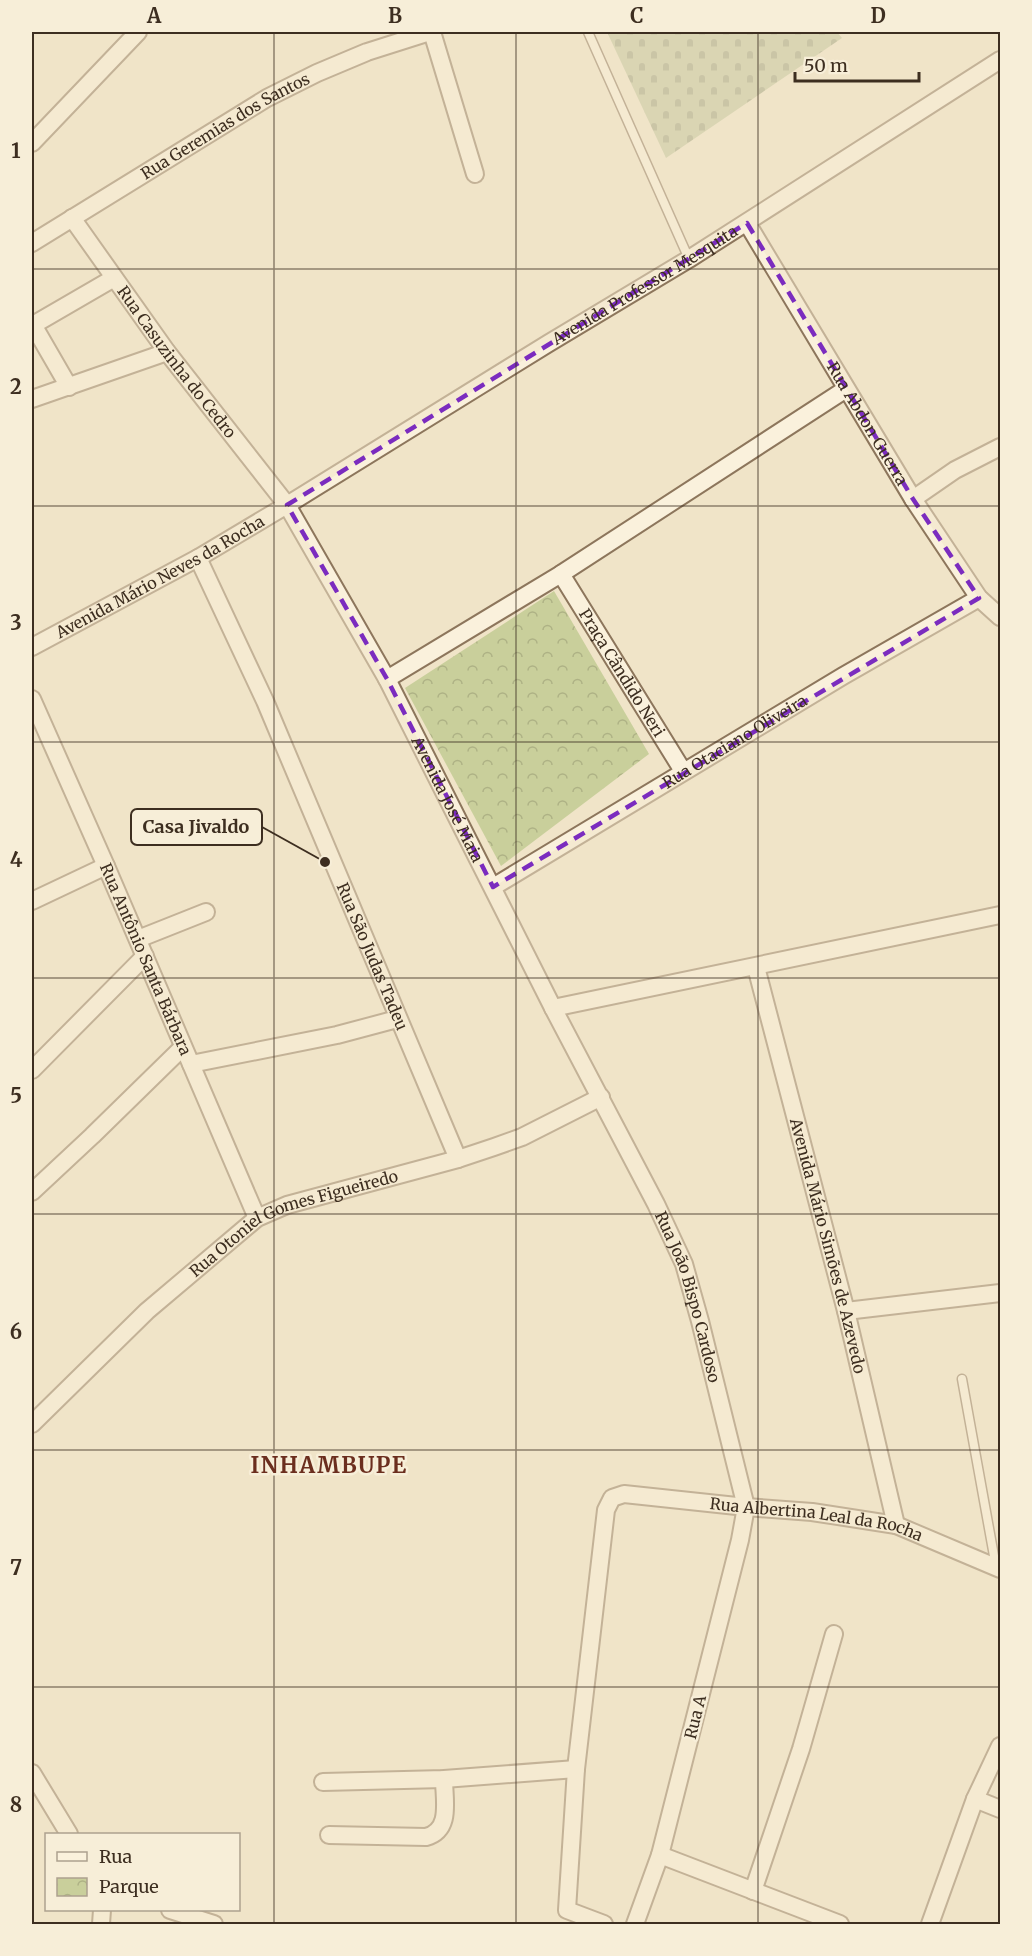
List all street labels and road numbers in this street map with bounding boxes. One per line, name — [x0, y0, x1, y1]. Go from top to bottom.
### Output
street label: Rua Geremias dos Santos — [137, 68, 313, 183]
street label: Avenida Professor Mesquita — [548, 220, 741, 349]
street label: Rua Casuzinha do Cedro — [113, 282, 241, 442]
street label: Rua Abdon Guerra — [823, 358, 913, 489]
street label: Avenida Mário Neves da Rocha — [51, 511, 268, 643]
street label: Praça Cândido Neri — [575, 605, 669, 740]
street label: Rua Otaciano Oliveira — [659, 690, 811, 793]
street label: Avenida José Maia — [407, 732, 488, 866]
street label: Rua Antônio Santa Bárbara — [96, 860, 196, 1059]
street label: Rua São Judas Tadeu — [333, 880, 413, 1033]
street label: Avenida Mário Simões de Azevedo — [786, 1115, 870, 1375]
street label: Rua Otoniel Gomes Figueiredo — [185, 1166, 400, 1281]
street label: Rua João Bispo Cardoso — [651, 1208, 725, 1384]
street label: Rua Albertina Leal da Rocha — [709, 1493, 926, 1545]
street label: Rua A — [680, 1692, 710, 1741]

